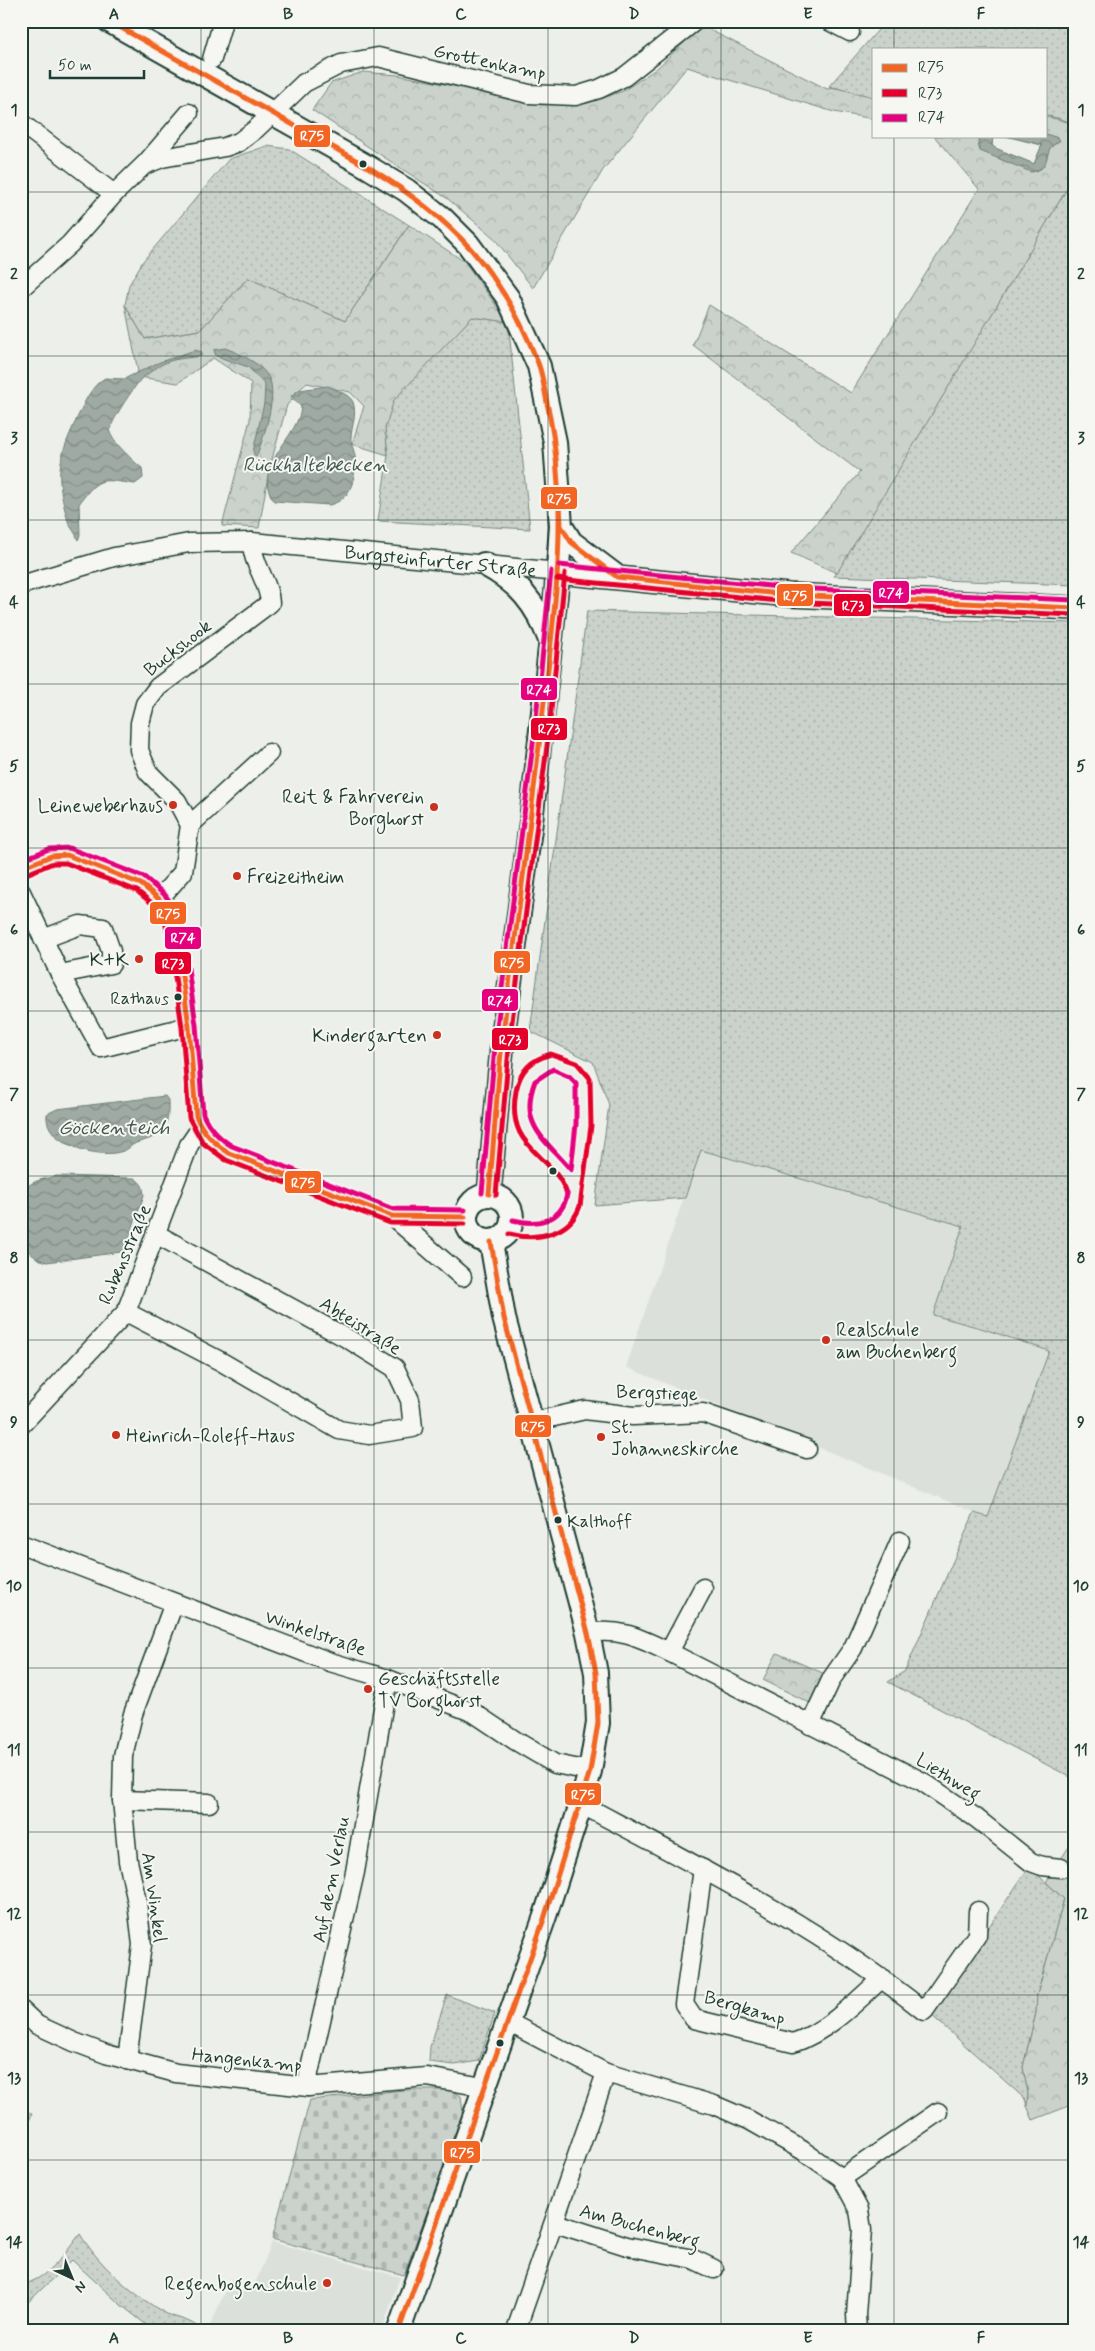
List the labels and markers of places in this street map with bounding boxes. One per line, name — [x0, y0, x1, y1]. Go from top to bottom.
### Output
unlabelled marker — [358, 159, 368, 169]
place label: Reit & Fahrverein Borghorst — [282, 785, 424, 834]
place label: Leineweberhaus — [38, 794, 163, 819]
marker: Leineweberhaus — [167, 799, 179, 811]
marker: Reit & Fahrverein Borghorst — [428, 801, 440, 813]
place label: Freizeitheim — [247, 865, 345, 890]
marker: Freizeitheim — [231, 870, 243, 882]
place label: K+K — [89, 948, 130, 973]
marker: K+K — [133, 953, 145, 965]
place label: Rathaus — [110, 987, 169, 1011]
marker: Rathaus — [173, 992, 183, 1002]
place label: Kindergarten — [312, 1024, 427, 1052]
marker: Kindergarten — [431, 1029, 443, 1041]
unlabelled marker — [548, 1166, 558, 1176]
place label: Realschule am Buchenberg — [836, 1318, 957, 1368]
marker: Realschule am Buchenberg — [820, 1334, 832, 1346]
place label: St. Johanneskirche — [611, 1415, 739, 1462]
place label: Heinrich-Roleff-Haus — [126, 1424, 295, 1449]
marker: Heinrich-Roleff-Haus — [110, 1429, 122, 1441]
marker: St. Johanneskirche — [595, 1431, 607, 1443]
place label: Kalthoff — [567, 1510, 632, 1534]
marker: Kalthoff — [553, 1515, 563, 1525]
place label: Geschäftsstelle TV Borghorst — [378, 1667, 500, 1717]
marker: Geschäftsstelle TV Borghorst — [362, 1683, 374, 1695]
unlabelled marker — [495, 2038, 505, 2048]
place label: Regenbogenschule — [165, 2272, 317, 2300]
marker: Regenbogenschule — [321, 2277, 333, 2289]

